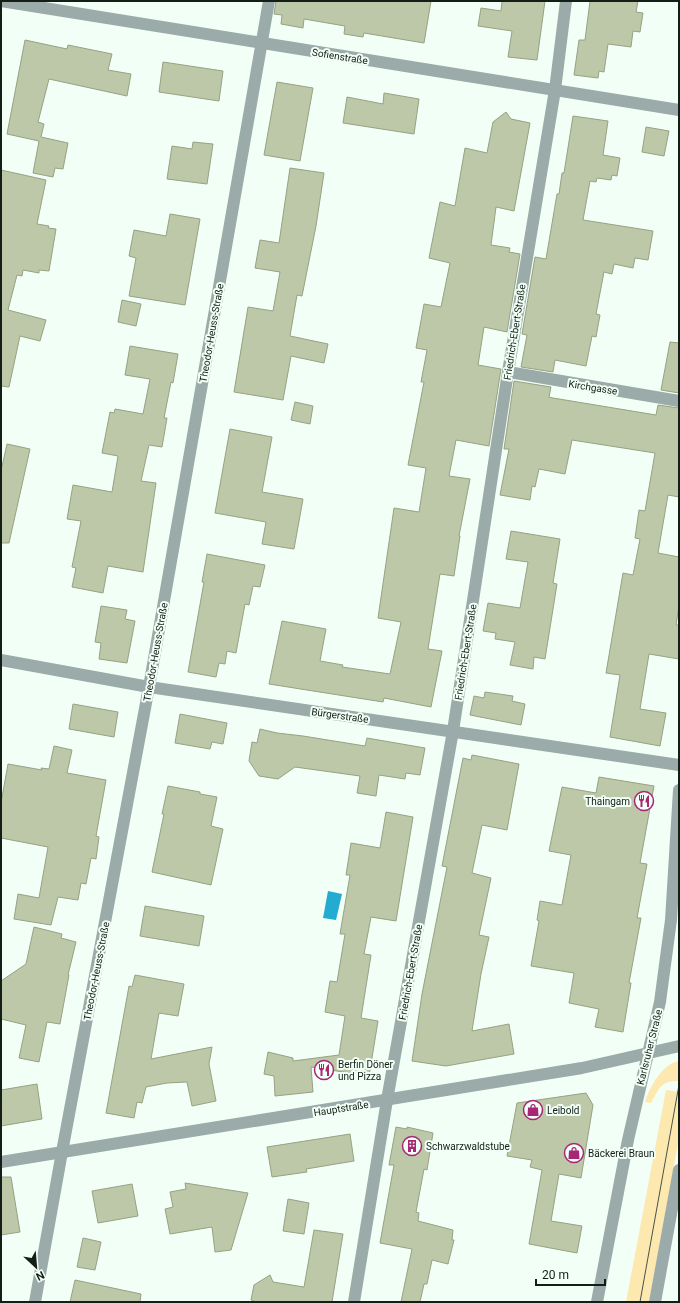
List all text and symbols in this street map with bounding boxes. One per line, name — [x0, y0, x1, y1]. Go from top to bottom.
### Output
street label: Sofienstraße — [311, 47, 369, 66]
street label: Theodor-Heuss-Straße — [197, 283, 226, 383]
street label: Friedrich-Ebert-Straße — [501, 283, 528, 381]
street label: Kirchgasse — [568, 378, 618, 397]
street label: Theodor-Heuss-Straße — [141, 602, 170, 702]
street label: Friedrich-Ebert-Straße — [452, 603, 479, 701]
street label: Bürgerstraße — [311, 706, 369, 725]
restaurant icon: Thaingam — [633, 790, 655, 812]
place label: Thaingam — [585, 796, 630, 807]
street label: Theodor-Heuss-Straße — [82, 921, 111, 1021]
street label: Friedrich-Ebert-Straße — [397, 923, 424, 1021]
street label: Karlsruher Straße — [635, 1008, 664, 1086]
restaurant icon: Berfin Döner und Pizza — [313, 1059, 335, 1081]
place label: Berfin Döner und Pizza — [338, 1059, 394, 1082]
street label: Hauptstraße — [313, 1099, 369, 1118]
shop icon: Leibold — [522, 1099, 544, 1121]
place label: Leibold — [547, 1105, 580, 1116]
building icon: Schwarzwaldstube — [401, 1135, 423, 1157]
place label: Schwarzwaldstube — [426, 1141, 510, 1152]
shop icon: Bäckerei Braun — [563, 1142, 585, 1164]
place label: Bäckerei Braun — [588, 1148, 655, 1159]
north arrow — [16, 1247, 56, 1287]
scale bar — [536, 1261, 605, 1287]
text: N — [34, 1268, 47, 1283]
text: 20 m — [542, 1268, 569, 1282]

